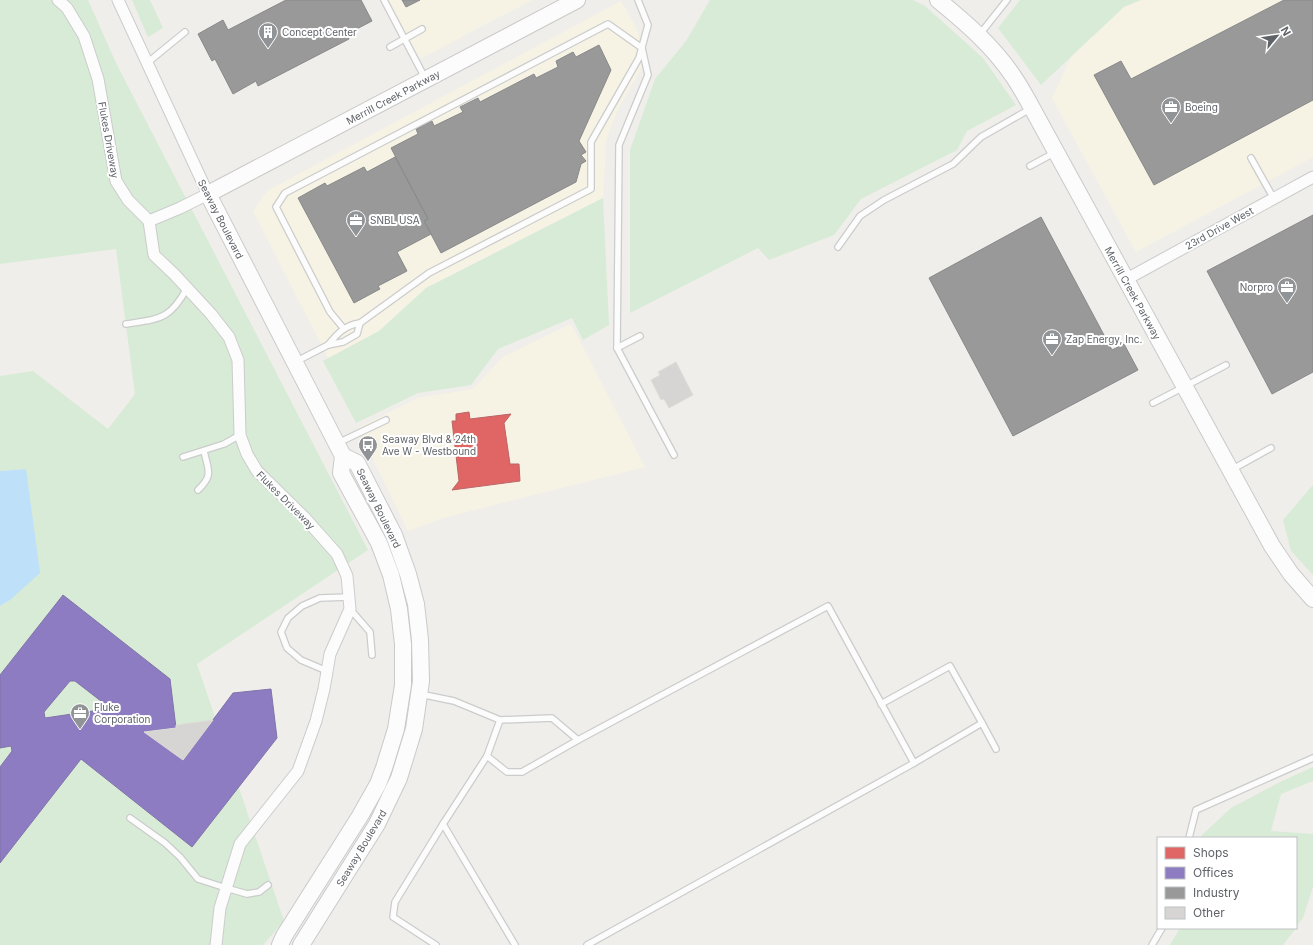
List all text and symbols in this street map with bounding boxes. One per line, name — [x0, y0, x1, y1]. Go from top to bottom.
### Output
north arrow — [1257, 16, 1297, 56]
building icon: Concept Center — [257, 21, 279, 49]
text: N — [1278, 24, 1294, 38]
place label: Concept Center — [282, 26, 357, 38]
street label: Merrill Creek Parkway — [344, 67, 442, 127]
office icon: Boeing — [1160, 96, 1182, 124]
street label: Flukes Driveway — [96, 101, 122, 179]
place label: Boeing — [1185, 101, 1218, 113]
street label: Seaway Boulevard — [196, 177, 246, 261]
street label: 23rd Drive West — [1183, 204, 1256, 252]
office icon: SNBL USA — [345, 209, 367, 237]
place label: SNBL USA — [370, 214, 420, 226]
street label: Merrill Creek Parkway — [1102, 244, 1164, 342]
office icon: Norpro — [1276, 276, 1298, 304]
place label: Norpro — [1240, 281, 1273, 293]
office icon: Zap Energy, Inc. — [1041, 328, 1063, 356]
place label: Zap Energy, Inc. — [1066, 333, 1143, 345]
place label: Seaway Blvd & 24th Ave W - Westbound — [382, 433, 476, 457]
bus stop icon: Seaway Blvd & 24th Ave W - Westbound — [357, 434, 379, 462]
street label: Seaway Boulevard — [354, 466, 404, 550]
street label: Flukes Driveway — [254, 468, 318, 532]
place label: Fluke Corporation — [94, 701, 150, 725]
office icon: Fluke Corporation — [69, 702, 91, 730]
street label: Seaway Boulevard — [333, 807, 389, 889]
legend — [1157, 837, 1297, 929]
text: Shops — [1193, 845, 1229, 860]
text: Offices — [1193, 865, 1234, 880]
text: Industry — [1193, 885, 1240, 900]
text: Other — [1193, 905, 1225, 920]

